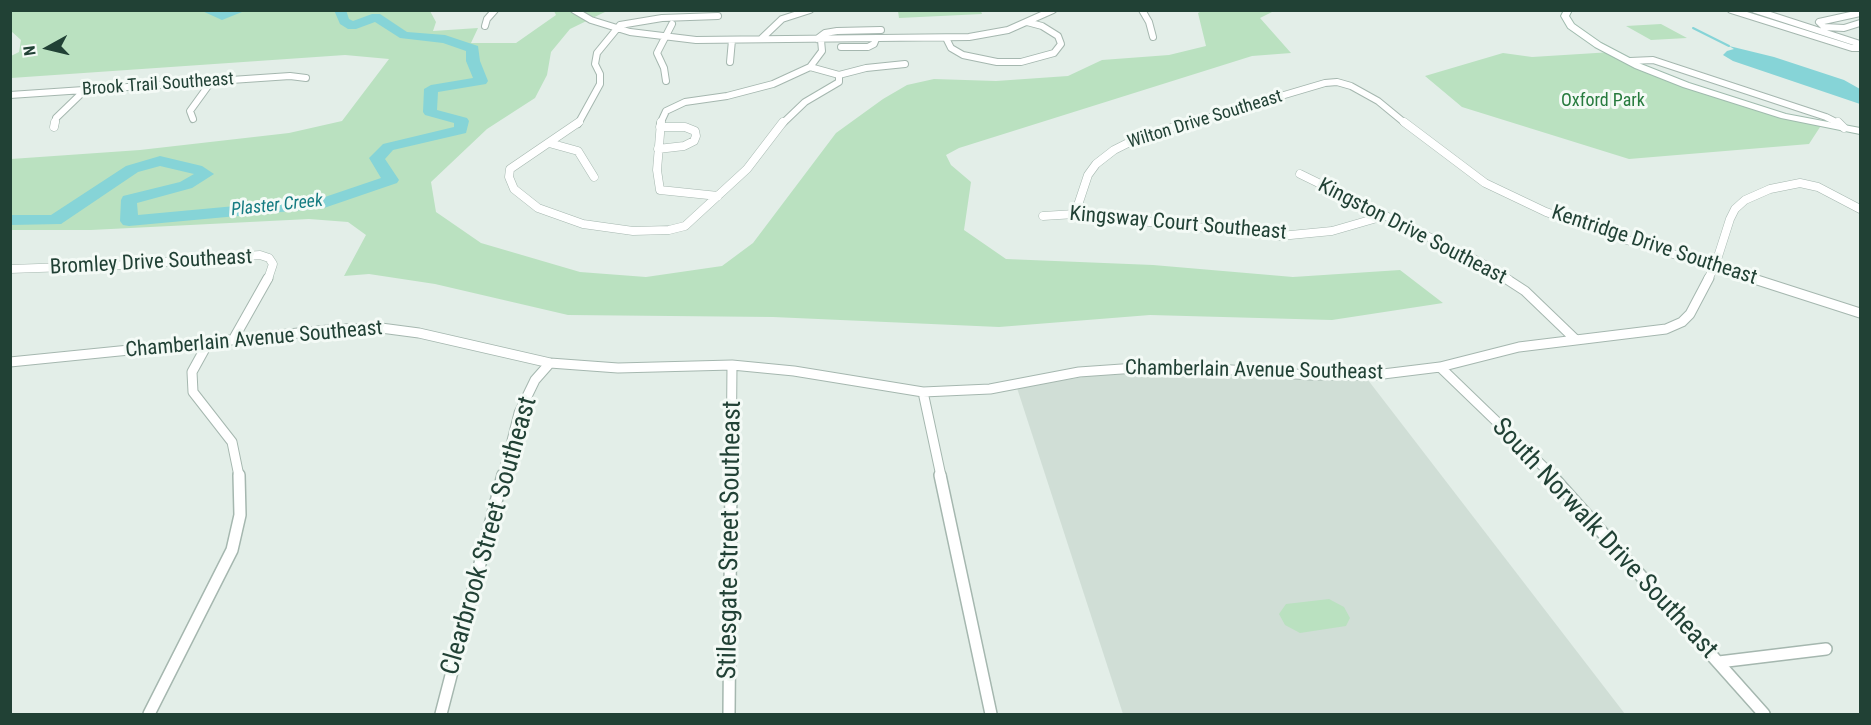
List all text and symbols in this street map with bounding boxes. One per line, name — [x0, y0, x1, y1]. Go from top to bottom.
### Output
north arrow — [18, 18, 78, 78]
text: N — [20, 44, 40, 57]
street label: Brook Trail Southeast — [81, 69, 235, 101]
street label: Wilton Drive Southeast — [1125, 86, 1285, 154]
park label: Oxford Park — [1561, 90, 1645, 112]
street label: Kingston Drive Southeast — [1313, 173, 1511, 291]
water label: Plaster Creek — [230, 190, 324, 222]
street label: Kentridge Drive Southeast — [1548, 201, 1760, 291]
street label: Kingsway Court Southeast — [1068, 202, 1288, 246]
street label: Bromley Drive Southeast — [49, 245, 253, 281]
street label: Chamberlain Avenue Southeast — [124, 316, 384, 364]
street label: Chamberlain Avenue Southeast — [1125, 356, 1383, 386]
street label: Clearbrook Street Southeast — [435, 393, 545, 679]
street label: Stilesgate Street Southeast — [713, 400, 749, 680]
street label: South Norwalk Drive Southeast — [1484, 412, 1724, 666]

